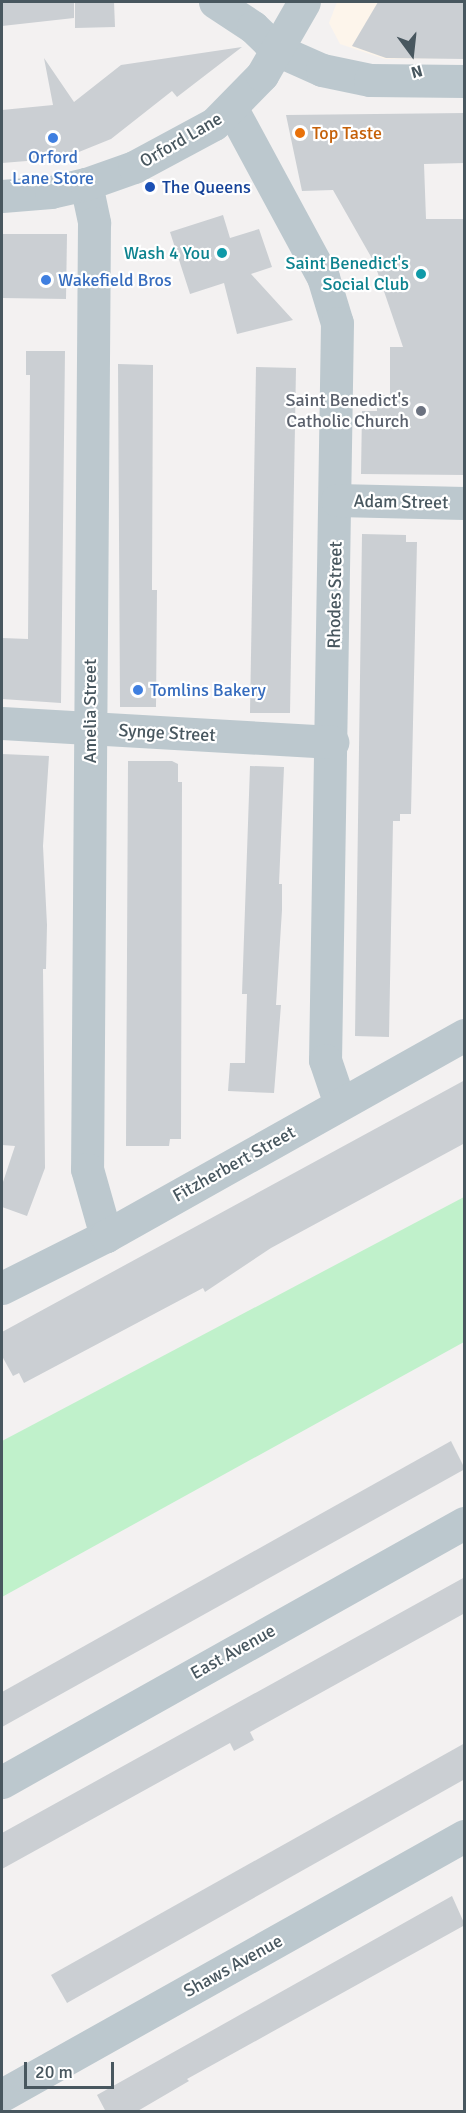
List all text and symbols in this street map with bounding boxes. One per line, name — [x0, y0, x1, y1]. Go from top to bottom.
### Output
north arrow — [382, 24, 442, 84]
text: N — [409, 60, 425, 82]
street label: Orford Lane — [136, 108, 226, 172]
place label: Top Taste — [312, 122, 382, 144]
marker: Top Taste — [293, 126, 307, 140]
marker: Orford Lane Store — [46, 131, 60, 145]
place label: Orford Lane Store — [12, 147, 94, 190]
place label: The Queens — [162, 176, 251, 198]
marker: The Queens — [143, 180, 157, 194]
place label: Wash 4 You — [124, 242, 210, 264]
marker: Wash 4 You — [215, 246, 229, 260]
place label: Saint Benedict's Social Club — [285, 253, 409, 296]
marker: Saint Benedict's Social Club — [414, 267, 428, 281]
place label: Wakefield Bros — [58, 269, 172, 291]
marker: Wakefield Bros — [39, 273, 53, 287]
place label: Saint Benedict's Catholic Church — [285, 390, 409, 432]
marker: Saint Benedict's Catholic Church — [414, 404, 428, 418]
street label: Adam Street — [353, 490, 449, 514]
street label: Rhodes Street — [323, 541, 347, 649]
street label: Amelia Street — [79, 659, 101, 763]
place label: Tomlins Bakery — [150, 679, 266, 701]
marker: Tomlins Bakery — [131, 683, 145, 697]
street label: Synge Street — [118, 720, 216, 746]
street label: Fitzherbert Street — [169, 1121, 299, 1207]
street label: East Avenue — [187, 1620, 279, 1684]
street label: Shaws Avenue — [180, 1930, 286, 2002]
scale bar — [27, 2050, 117, 2088]
text: 20 m — [35, 2061, 73, 2083]

